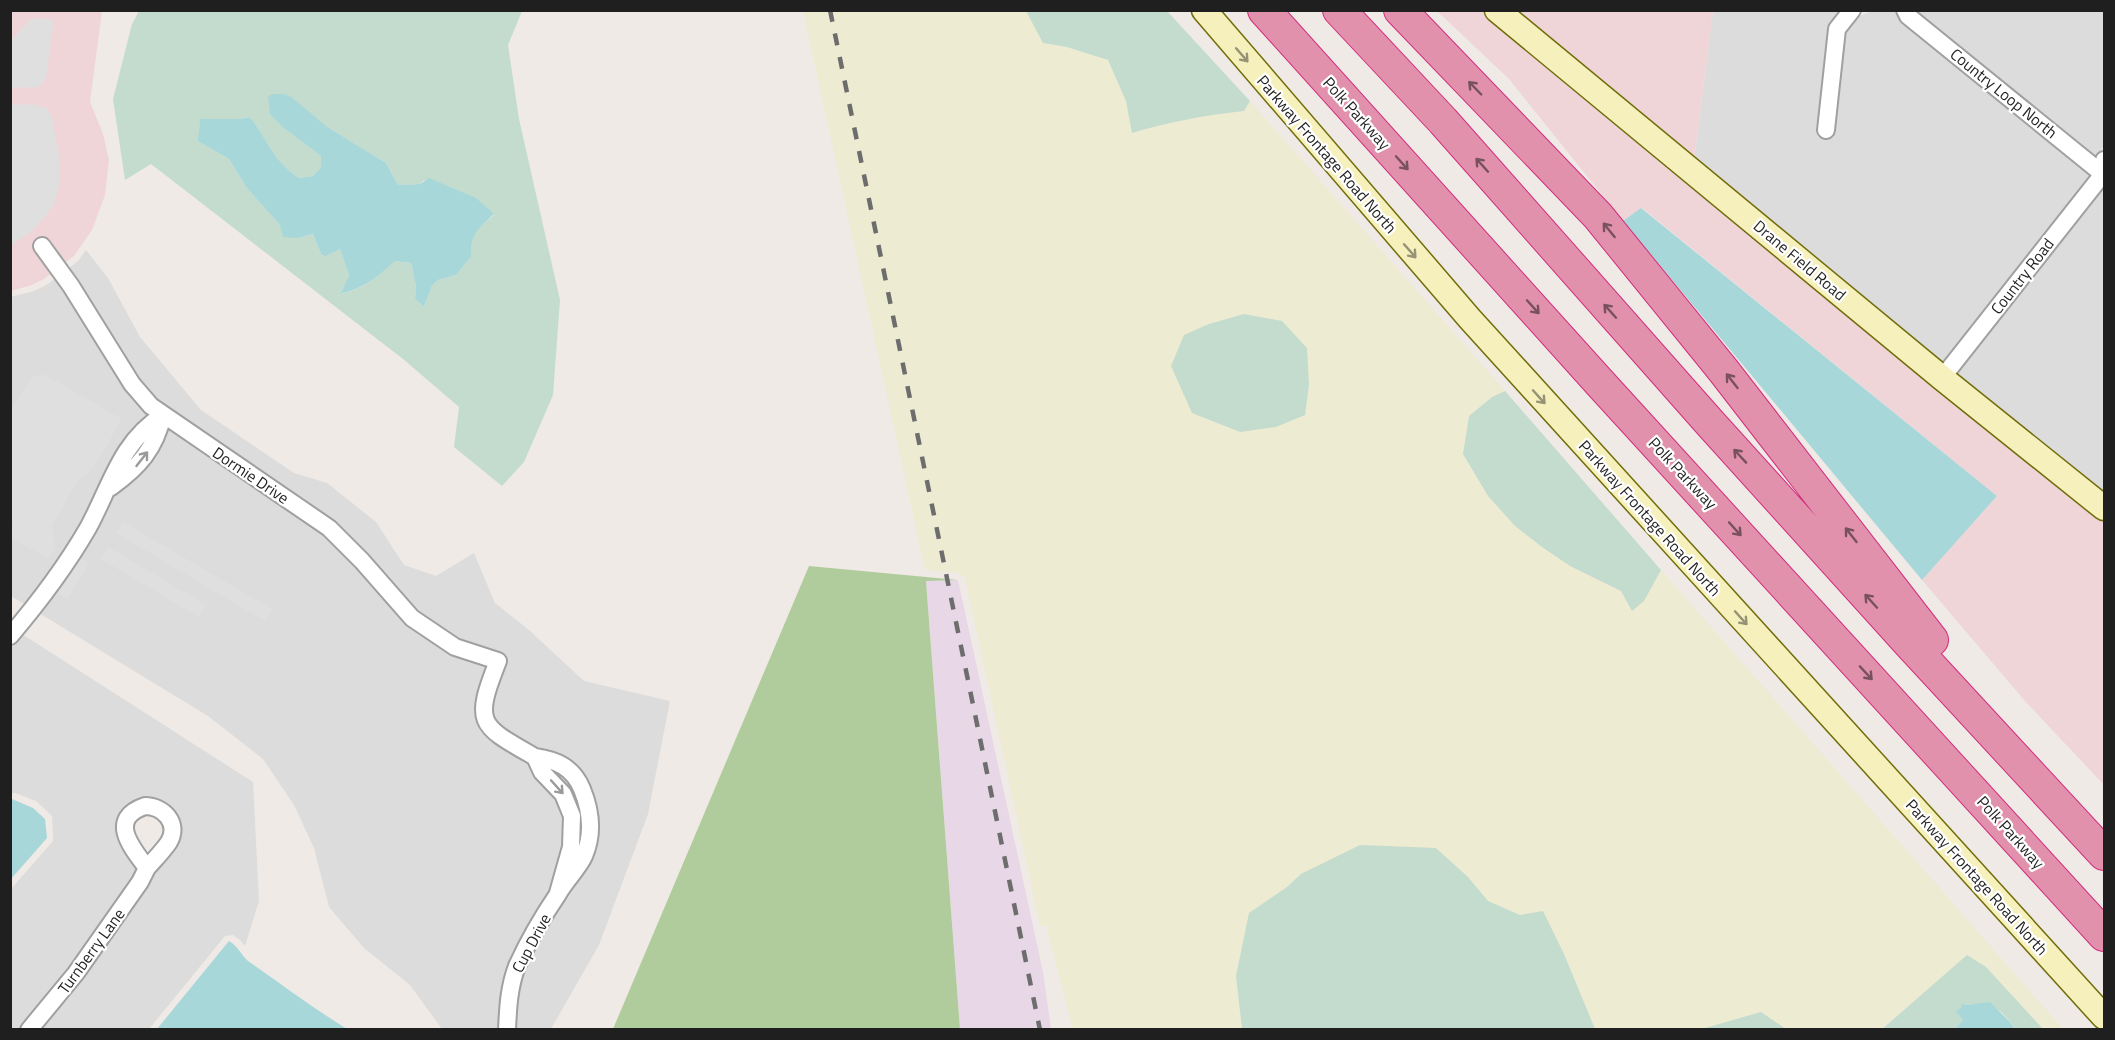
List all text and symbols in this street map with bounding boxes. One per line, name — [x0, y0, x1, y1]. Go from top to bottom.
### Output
street label: Country Loop North — [1945, 42, 2063, 144]
one-way arrow — [1235, 47, 1249, 62]
street label: Parkway Frontage Road North — [1251, 70, 1403, 238]
street label: Polk Parkway — [1318, 71, 1397, 155]
one-way arrow — [1468, 81, 1482, 96]
one-way arrow — [1395, 155, 1409, 170]
one-way arrow — [1475, 157, 1489, 172]
street label: Drane Field Road — [1748, 214, 1852, 306]
one-way arrow — [1603, 222, 1616, 238]
street label: Country Road — [1985, 233, 2059, 319]
one-way arrow — [1403, 243, 1417, 258]
one-way arrow — [1526, 299, 1540, 314]
one-way arrow — [1603, 304, 1617, 319]
one-way arrow — [1725, 373, 1738, 389]
one-way arrow — [1532, 389, 1546, 404]
street label: Polk Parkway — [1643, 431, 1723, 515]
street label: Parkway Frontage Road North — [1573, 435, 1727, 601]
street label: Dormie Drive — [208, 441, 294, 509]
one-way arrow — [1733, 449, 1747, 464]
one-way arrow — [136, 451, 149, 467]
one-way arrow — [1728, 521, 1742, 536]
one-way arrow — [1845, 528, 1857, 544]
one-way arrow — [1864, 594, 1878, 609]
one-way arrow — [1734, 611, 1749, 626]
one-way arrow — [1859, 666, 1873, 681]
one-way arrow — [550, 780, 564, 795]
street label: Polk Parkway — [1972, 790, 2051, 874]
street label: Parkway Frontage Road North — [1900, 794, 2054, 960]
street label: Turnberry Lane — [52, 903, 130, 999]
street label: Cup Drive — [505, 909, 557, 977]

